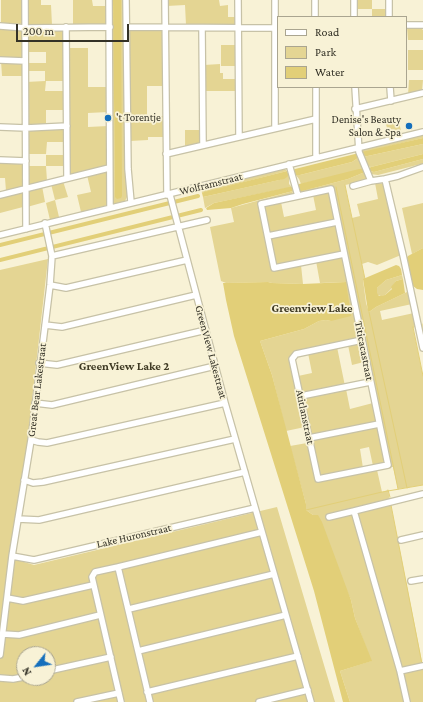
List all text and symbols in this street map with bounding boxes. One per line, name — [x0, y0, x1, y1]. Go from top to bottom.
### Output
scale bar — [18, 16, 131, 42]
legend — [277, 16, 407, 88]
text: 200 m — [23, 24, 54, 38]
text: Road — [315, 25, 339, 39]
text: Park — [315, 45, 336, 59]
text: Water — [315, 65, 344, 79]
place label: 't Torentje — [116, 111, 161, 125]
marker: 't Torentje — [103, 113, 113, 123]
place label: Denise's Beauty Salon & Spa — [332, 113, 401, 139]
marker: Denise's Beauty Salon & Spa — [404, 121, 414, 131]
street label: Wolframstraat — [178, 170, 244, 198]
district label: Greenview Lake — [271, 301, 353, 315]
street label: GreenView Lakestraat — [192, 304, 230, 400]
street label: Titicacastraat — [352, 320, 376, 382]
street label: Great Bear Lakestraat — [25, 342, 49, 438]
district label: GreenView Lake 2 — [79, 359, 169, 373]
street label: Atitlanstraat — [293, 388, 317, 446]
street label: Lake Huronstraat — [95, 521, 173, 551]
north arrow — [16, 646, 56, 686]
text: N — [19, 665, 34, 678]

